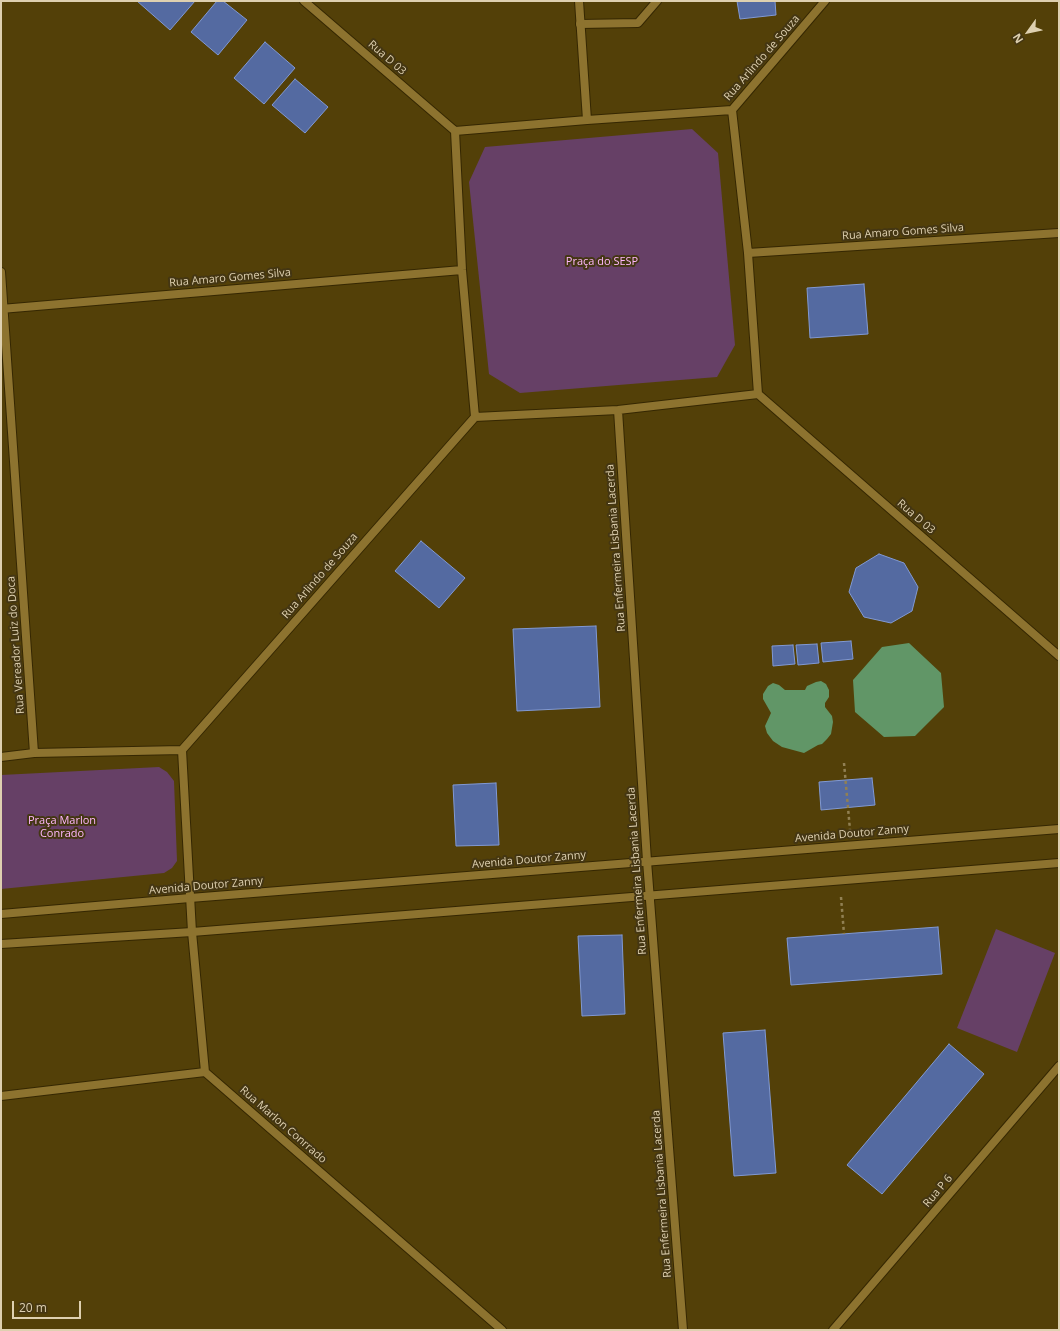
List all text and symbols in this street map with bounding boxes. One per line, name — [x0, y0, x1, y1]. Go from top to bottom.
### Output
north arrow — [1008, 12, 1048, 52]
street label: Rua Arlindo de Souza — [721, 13, 803, 103]
text: N — [1009, 31, 1026, 47]
street label: Rua D 03 — [365, 38, 409, 78]
street label: Rua Amaro Gomes Silva — [842, 221, 964, 243]
park label: Praça do SESP — [566, 255, 638, 269]
street label: Rua Amaro Gomes Silva — [169, 266, 291, 290]
street label: Rua Enfermeira Lisbania Lacerda — [604, 464, 628, 632]
street label: Rua D 03 — [894, 497, 938, 537]
street label: Rua Arlindo de Souza — [279, 531, 361, 621]
street label: Rua Vereador Luiz do Doca — [5, 576, 27, 714]
street label: Rua Enfermeira Lisbania Lacerda — [625, 787, 649, 955]
park label: Praça Marlon Conrado — [28, 814, 96, 840]
street label: Avenida Doutor Zanny — [794, 822, 910, 846]
street label: Avenida Doutor Zanny — [471, 848, 587, 872]
street label: Avenida Doutor Zanny — [148, 874, 264, 898]
street label: Rua Marlon Conrrado — [237, 1084, 329, 1166]
street label: Rua Enfermeira Lisbania Lacerda — [650, 1110, 674, 1278]
street label: Rua P 6 — [921, 1172, 955, 1210]
scale bar — [14, 1293, 83, 1319]
text: 20 m — [19, 1299, 47, 1316]

